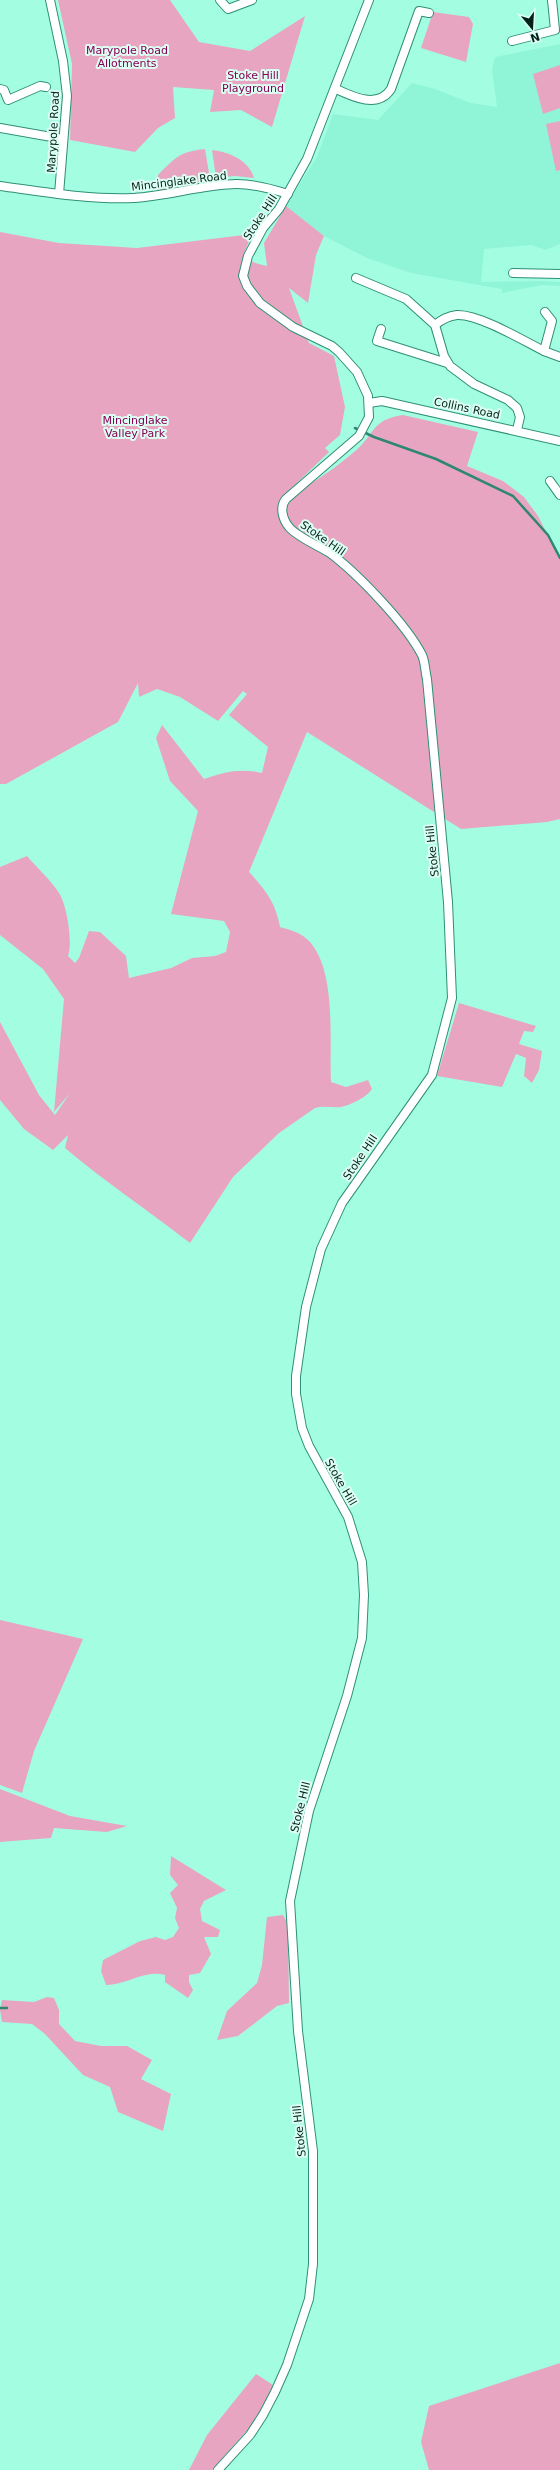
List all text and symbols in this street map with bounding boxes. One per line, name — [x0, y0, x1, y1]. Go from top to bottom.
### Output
north arrow — [512, 8, 552, 48]
text: N — [529, 29, 541, 45]
park label: Marypole Road Allotments — [86, 44, 168, 70]
park label: Stoke Hill Playground — [222, 69, 284, 95]
street label: Marypole Road — [45, 91, 62, 173]
street label: Mincinglake Road — [131, 169, 228, 194]
street label: Stoke Hill — [241, 192, 280, 242]
street label: Collins Road — [433, 395, 501, 422]
park label: Mincinglake Valley Park — [102, 414, 168, 440]
street label: Stoke Hill — [298, 518, 348, 559]
street label: Stoke Hill — [423, 825, 442, 877]
street label: Stoke Hill — [341, 1132, 380, 1182]
street label: Stoke Hill — [322, 1457, 359, 1508]
street label: Stoke Hill — [288, 1780, 313, 1834]
street label: Stoke Hill — [290, 2105, 309, 2157]

